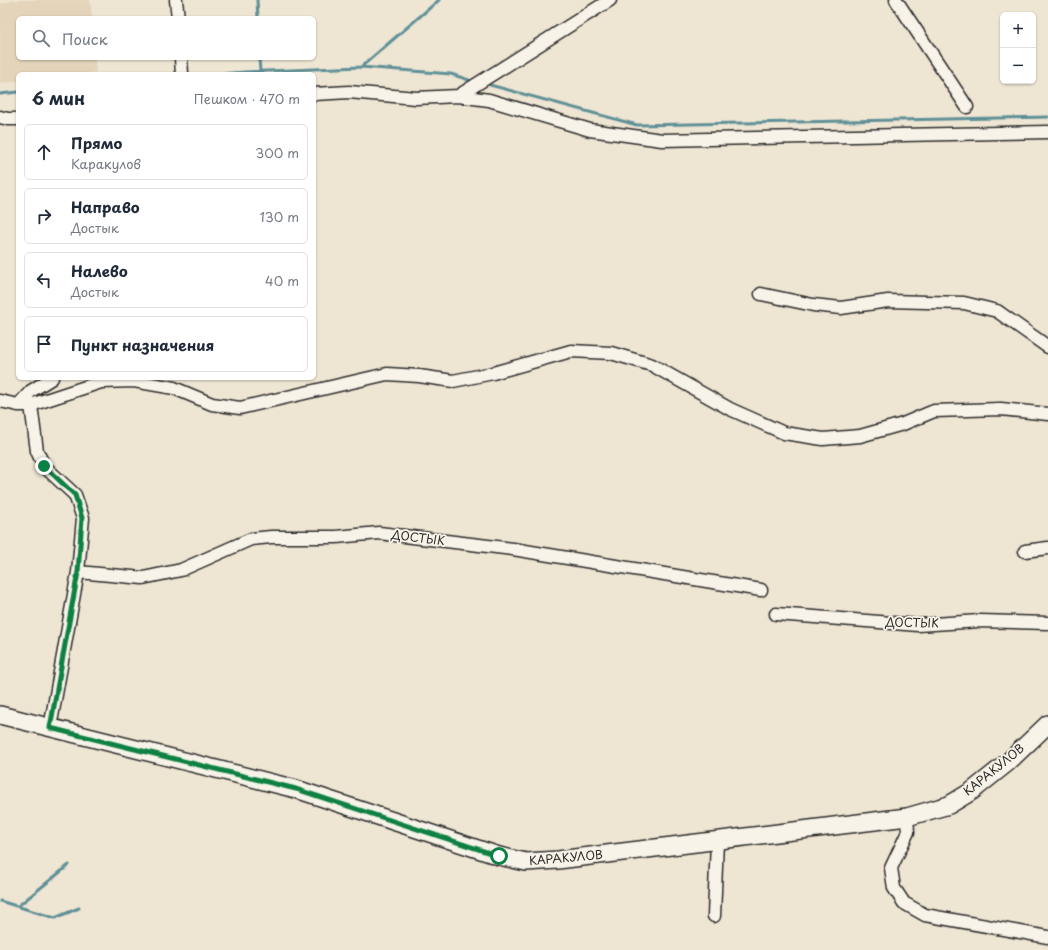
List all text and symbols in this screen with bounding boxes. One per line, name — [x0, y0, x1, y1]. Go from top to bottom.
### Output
map controls — [1000, 12, 1036, 84]
button: + — [1000, 12, 1036, 48]
search box — [16, 16, 316, 60]
icon: search — [30, 27, 52, 49]
text: Поиск — [62, 27, 108, 50]
button: − — [1000, 48, 1036, 84]
text: 6 мин — [32, 85, 85, 111]
text: Пешком · 470 m — [194, 89, 300, 108]
text: Прямо — [71, 131, 122, 154]
icon: ahead — [33, 141, 55, 163]
text: 300 m — [255, 143, 299, 162]
text: Каракулов — [71, 154, 141, 173]
text: Направо — [71, 195, 140, 218]
icon: right — [33, 205, 55, 227]
text: 130 m — [260, 207, 299, 226]
text: Достык — [71, 218, 119, 237]
text: Налево — [71, 259, 128, 282]
icon: left — [33, 269, 55, 291]
text: 40 m — [265, 271, 299, 290]
text: Достык — [71, 282, 119, 301]
icon: arrive — [33, 333, 55, 355]
text: Пункт назначения — [71, 333, 214, 356]
route end — [35, 457, 53, 475]
street label: ДОСТЫК — [389, 525, 446, 549]
street label: ДОСТЫК — [884, 613, 939, 631]
street label: КАРАКУЛОВ — [959, 739, 1028, 799]
street label: КАРАКУЛОВ — [528, 845, 604, 869]
route start — [490, 847, 508, 865]

